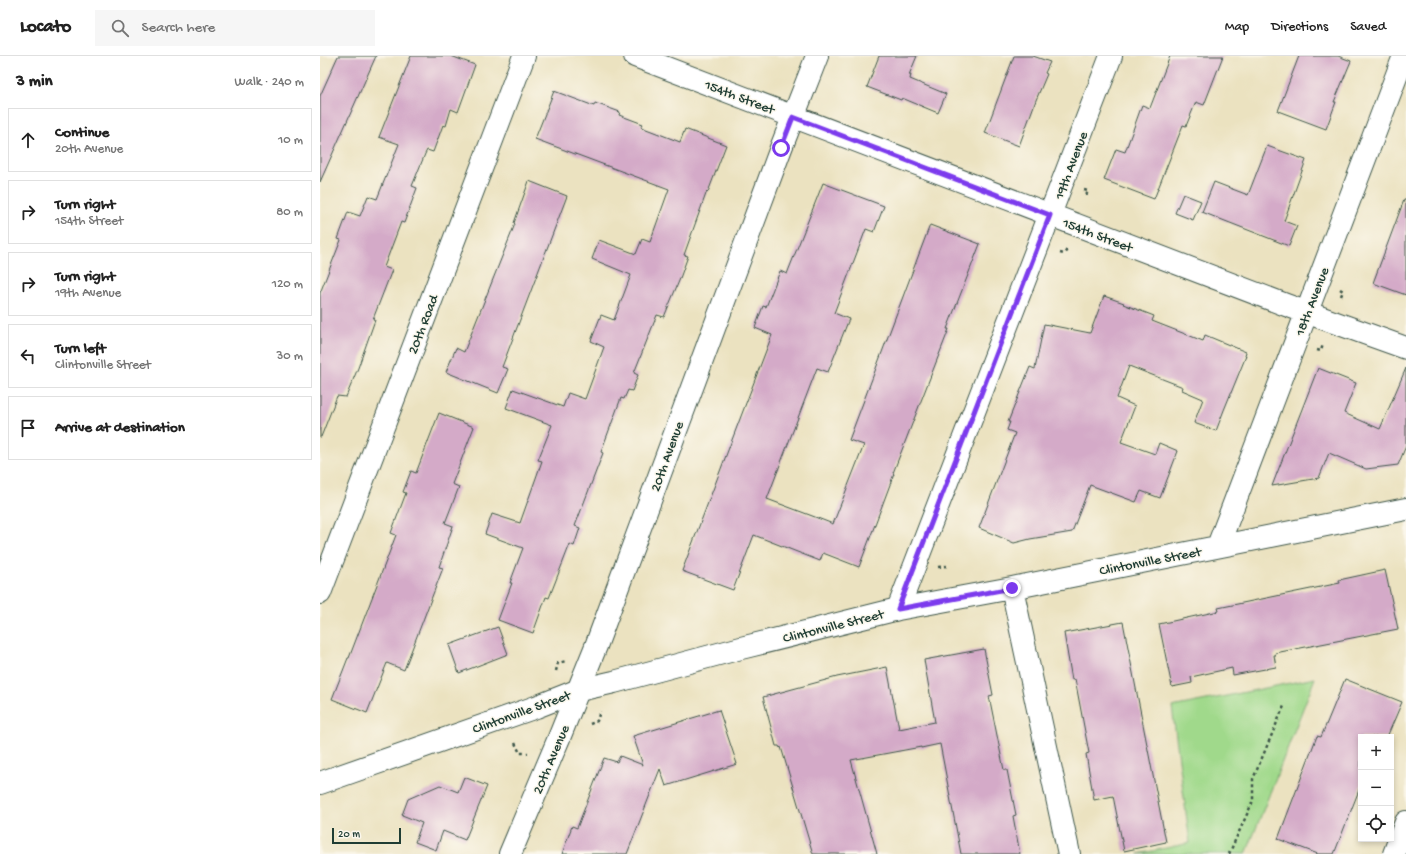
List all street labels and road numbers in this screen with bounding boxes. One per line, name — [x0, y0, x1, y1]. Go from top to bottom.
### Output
street label: 154th Street — [701, 77, 778, 120]
street label: 19th Avenue — [1051, 129, 1093, 203]
street label: 154th Street — [1059, 215, 1136, 258]
street label: 18th Avenue — [1292, 265, 1334, 339]
street label: 20th Road — [405, 291, 444, 357]
street label: 20th Avenue — [648, 419, 689, 494]
street label: Clintonville Street — [1098, 544, 1204, 581]
street label: Clintonville Street — [781, 606, 887, 648]
street label: Clintonville Street — [470, 687, 574, 739]
street label: 20th Avenue — [530, 722, 575, 797]

